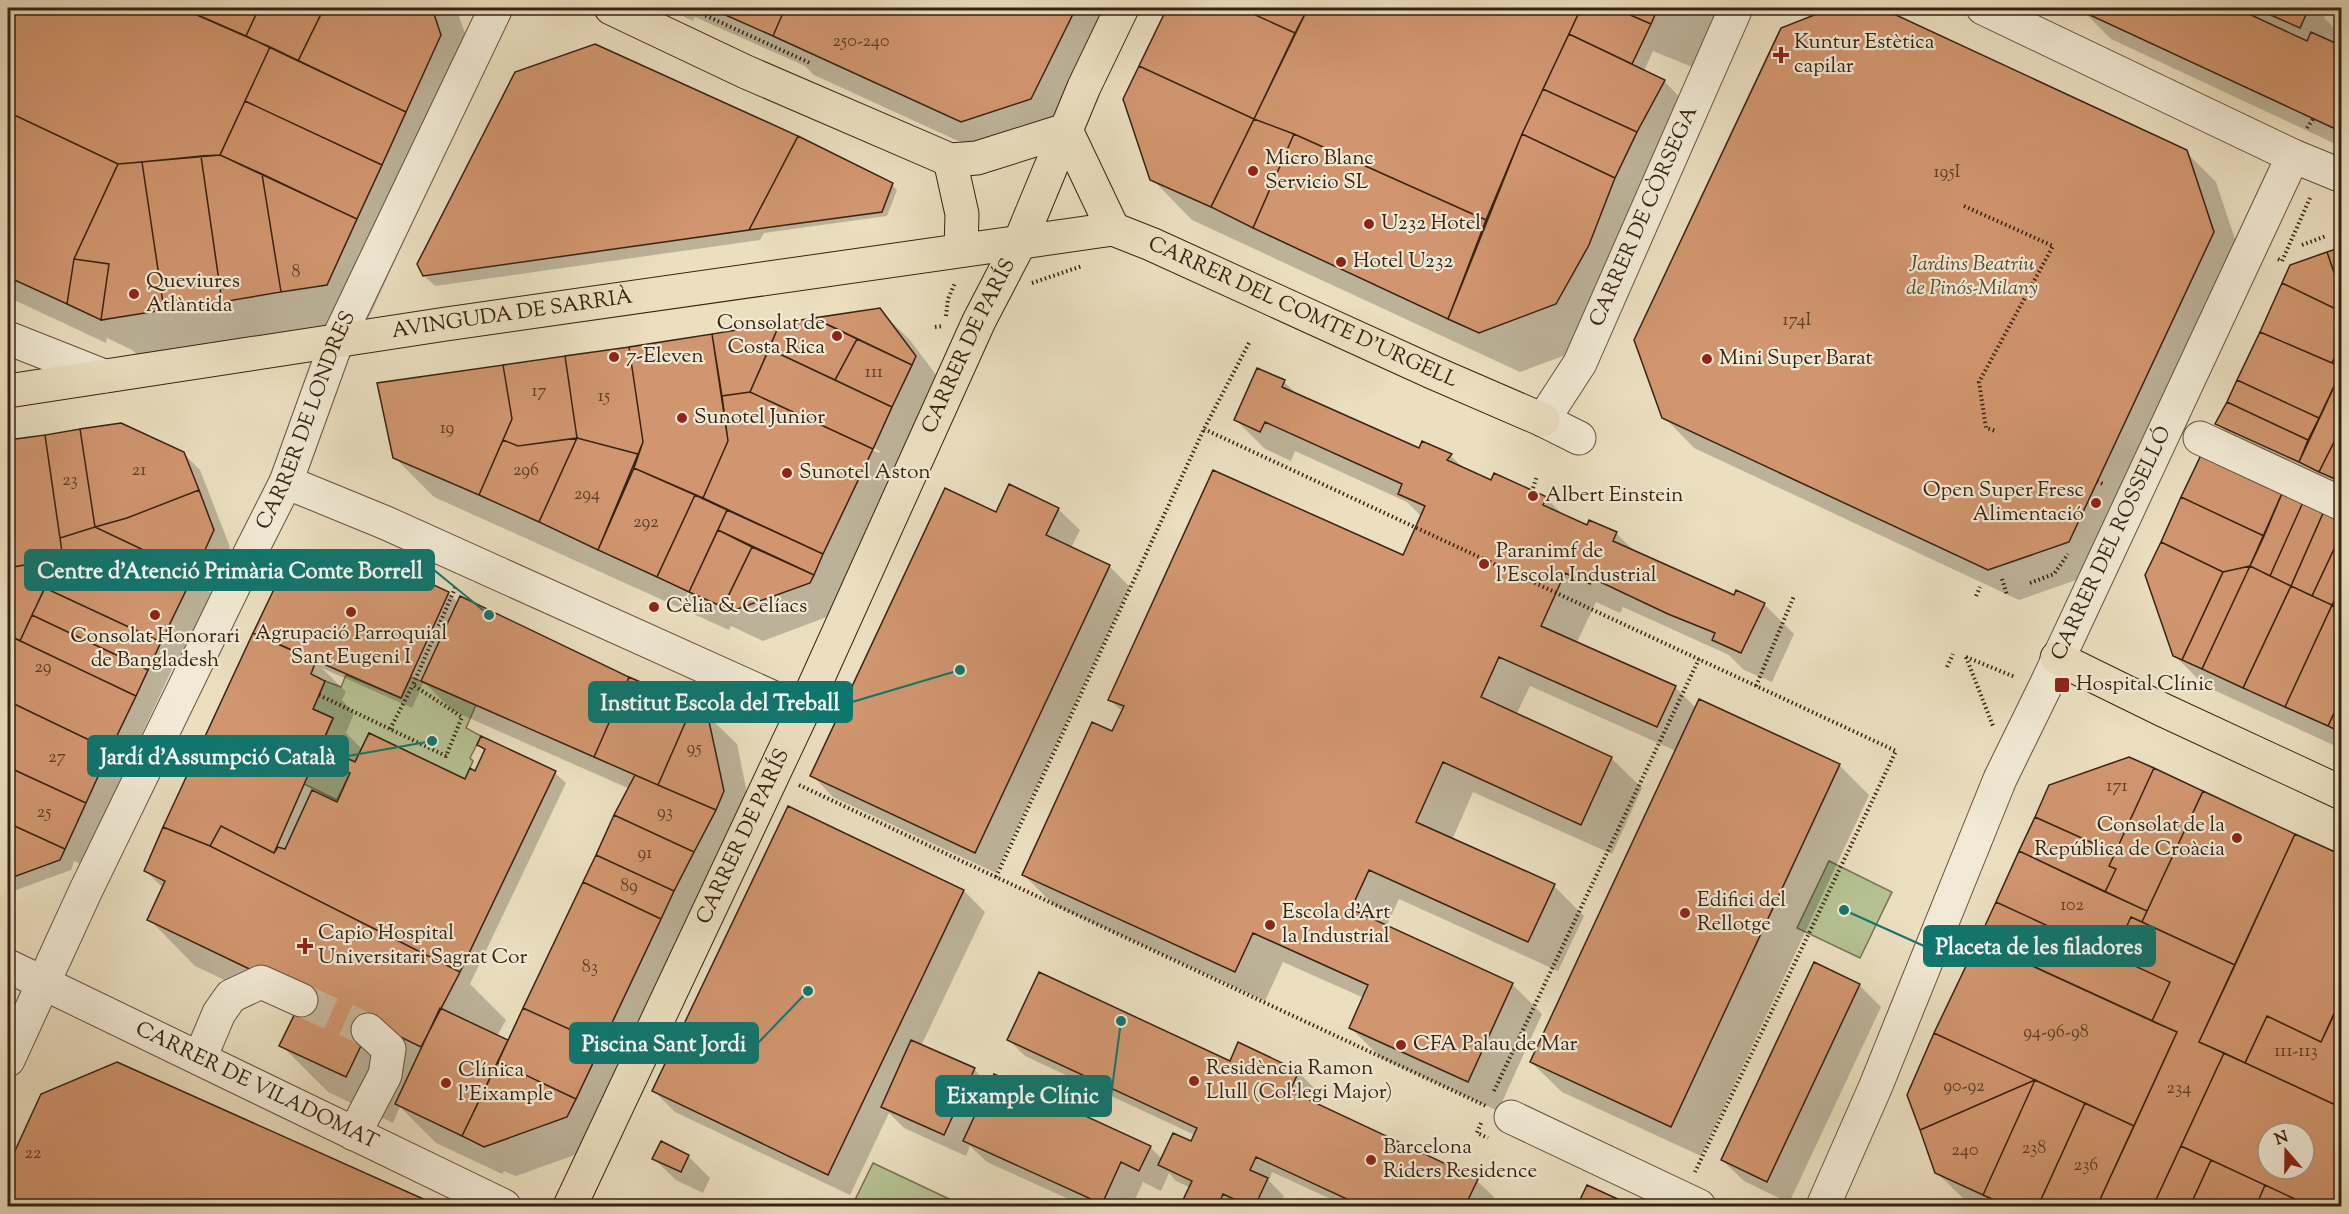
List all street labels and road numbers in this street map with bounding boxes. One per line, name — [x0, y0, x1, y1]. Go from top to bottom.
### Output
street label: CARRER DE CÒRSEGA — [1583, 102, 1706, 332]
street label: CARRER DEL COMTE D'URGELL — [1143, 229, 1462, 396]
street label: CARRER DE PARÍS — [915, 253, 1024, 439]
street label: AVINGUDA DE SARRIÀ — [390, 283, 635, 347]
street label: CARRER DE LONDRES — [249, 306, 364, 535]
street label: CARRER DEL ROSSELLÓ — [2044, 422, 2180, 666]
street label: CARRER DE PARÍS — [690, 744, 798, 930]
street label: CARRER DE VILADOMAT — [130, 1015, 383, 1158]

